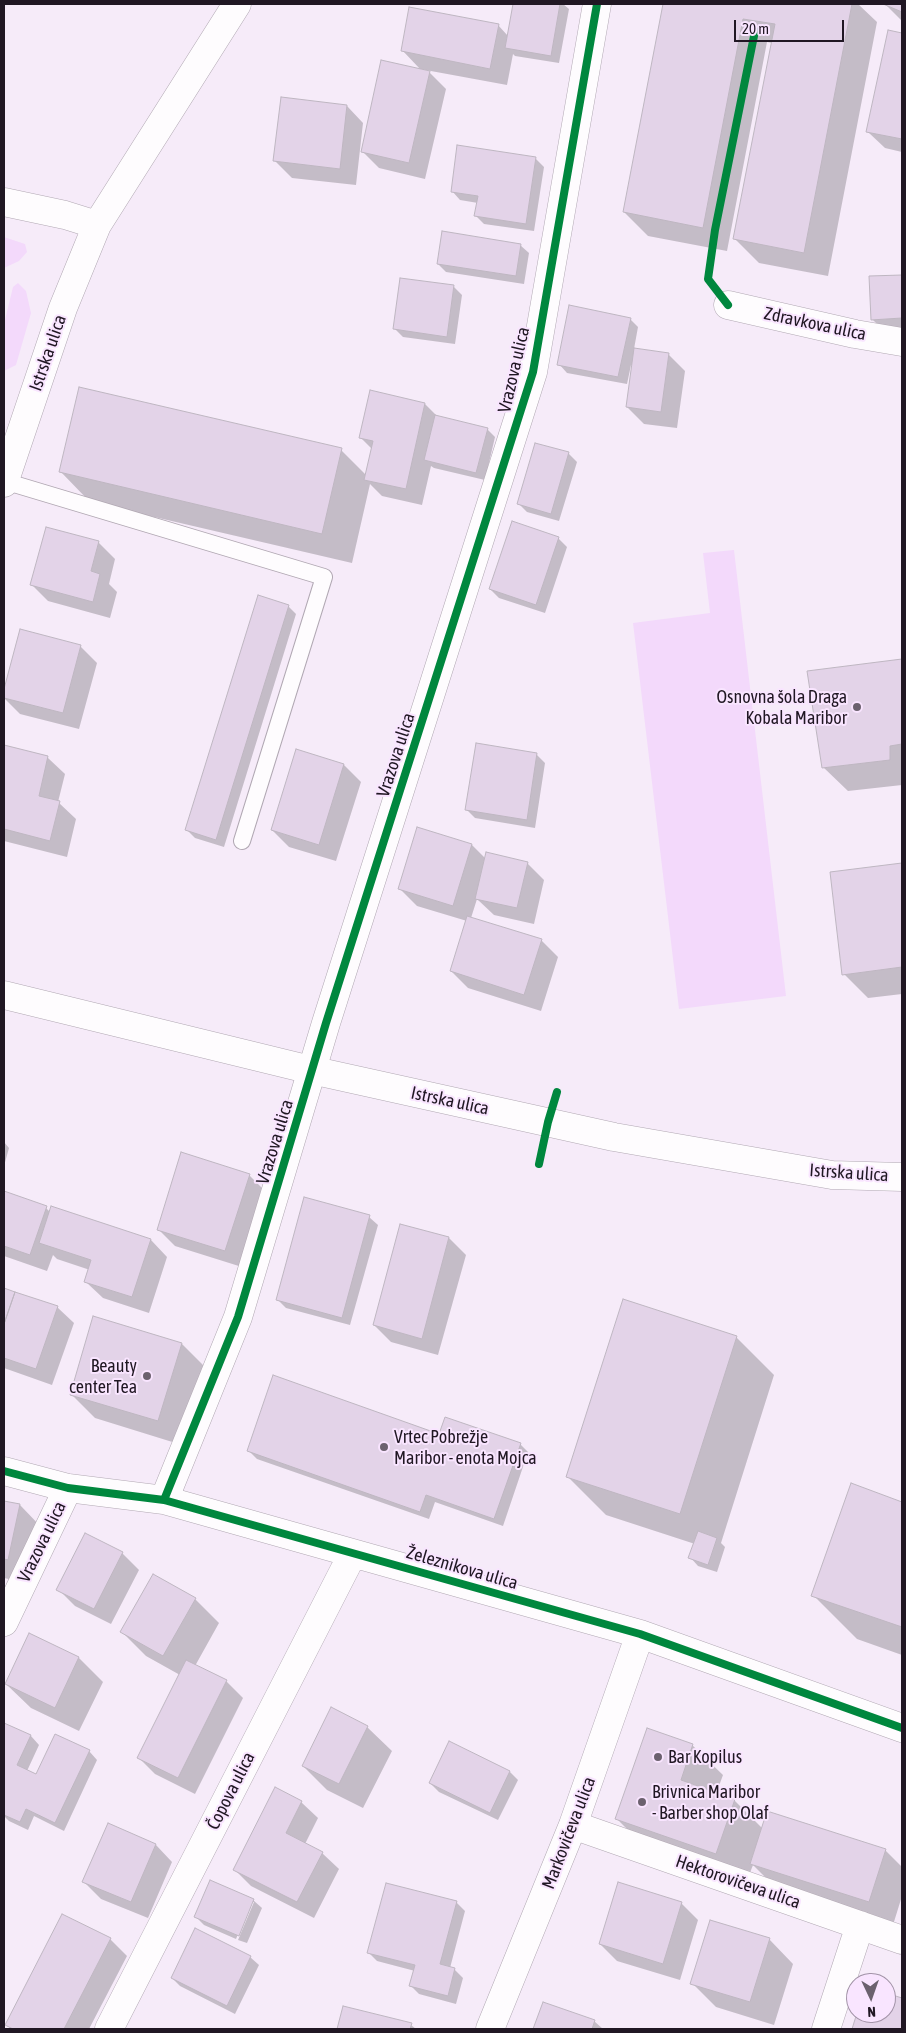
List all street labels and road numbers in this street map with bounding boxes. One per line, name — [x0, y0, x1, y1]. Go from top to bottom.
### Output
street label: Zdravkova ulica — [762, 303, 868, 345]
street label: Istrska ulica — [25, 312, 71, 394]
street label: Vrazova ulica — [494, 325, 534, 415]
street label: Vrazova ulica — [372, 710, 420, 800]
street label: Istrska ulica — [409, 1082, 491, 1120]
street label: Vrazova ulica — [252, 1097, 298, 1187]
street label: Istrska ulica — [809, 1159, 889, 1187]
street label: Vrazova ulica — [13, 1498, 71, 1586]
street label: Železnikova ulica — [404, 1542, 520, 1594]
street label: Čopova ulica — [202, 1749, 260, 1833]
street label: Markovičeva ulica — [538, 1774, 600, 1892]
street label: Hektorovičeva ulica — [673, 1851, 803, 1913]

